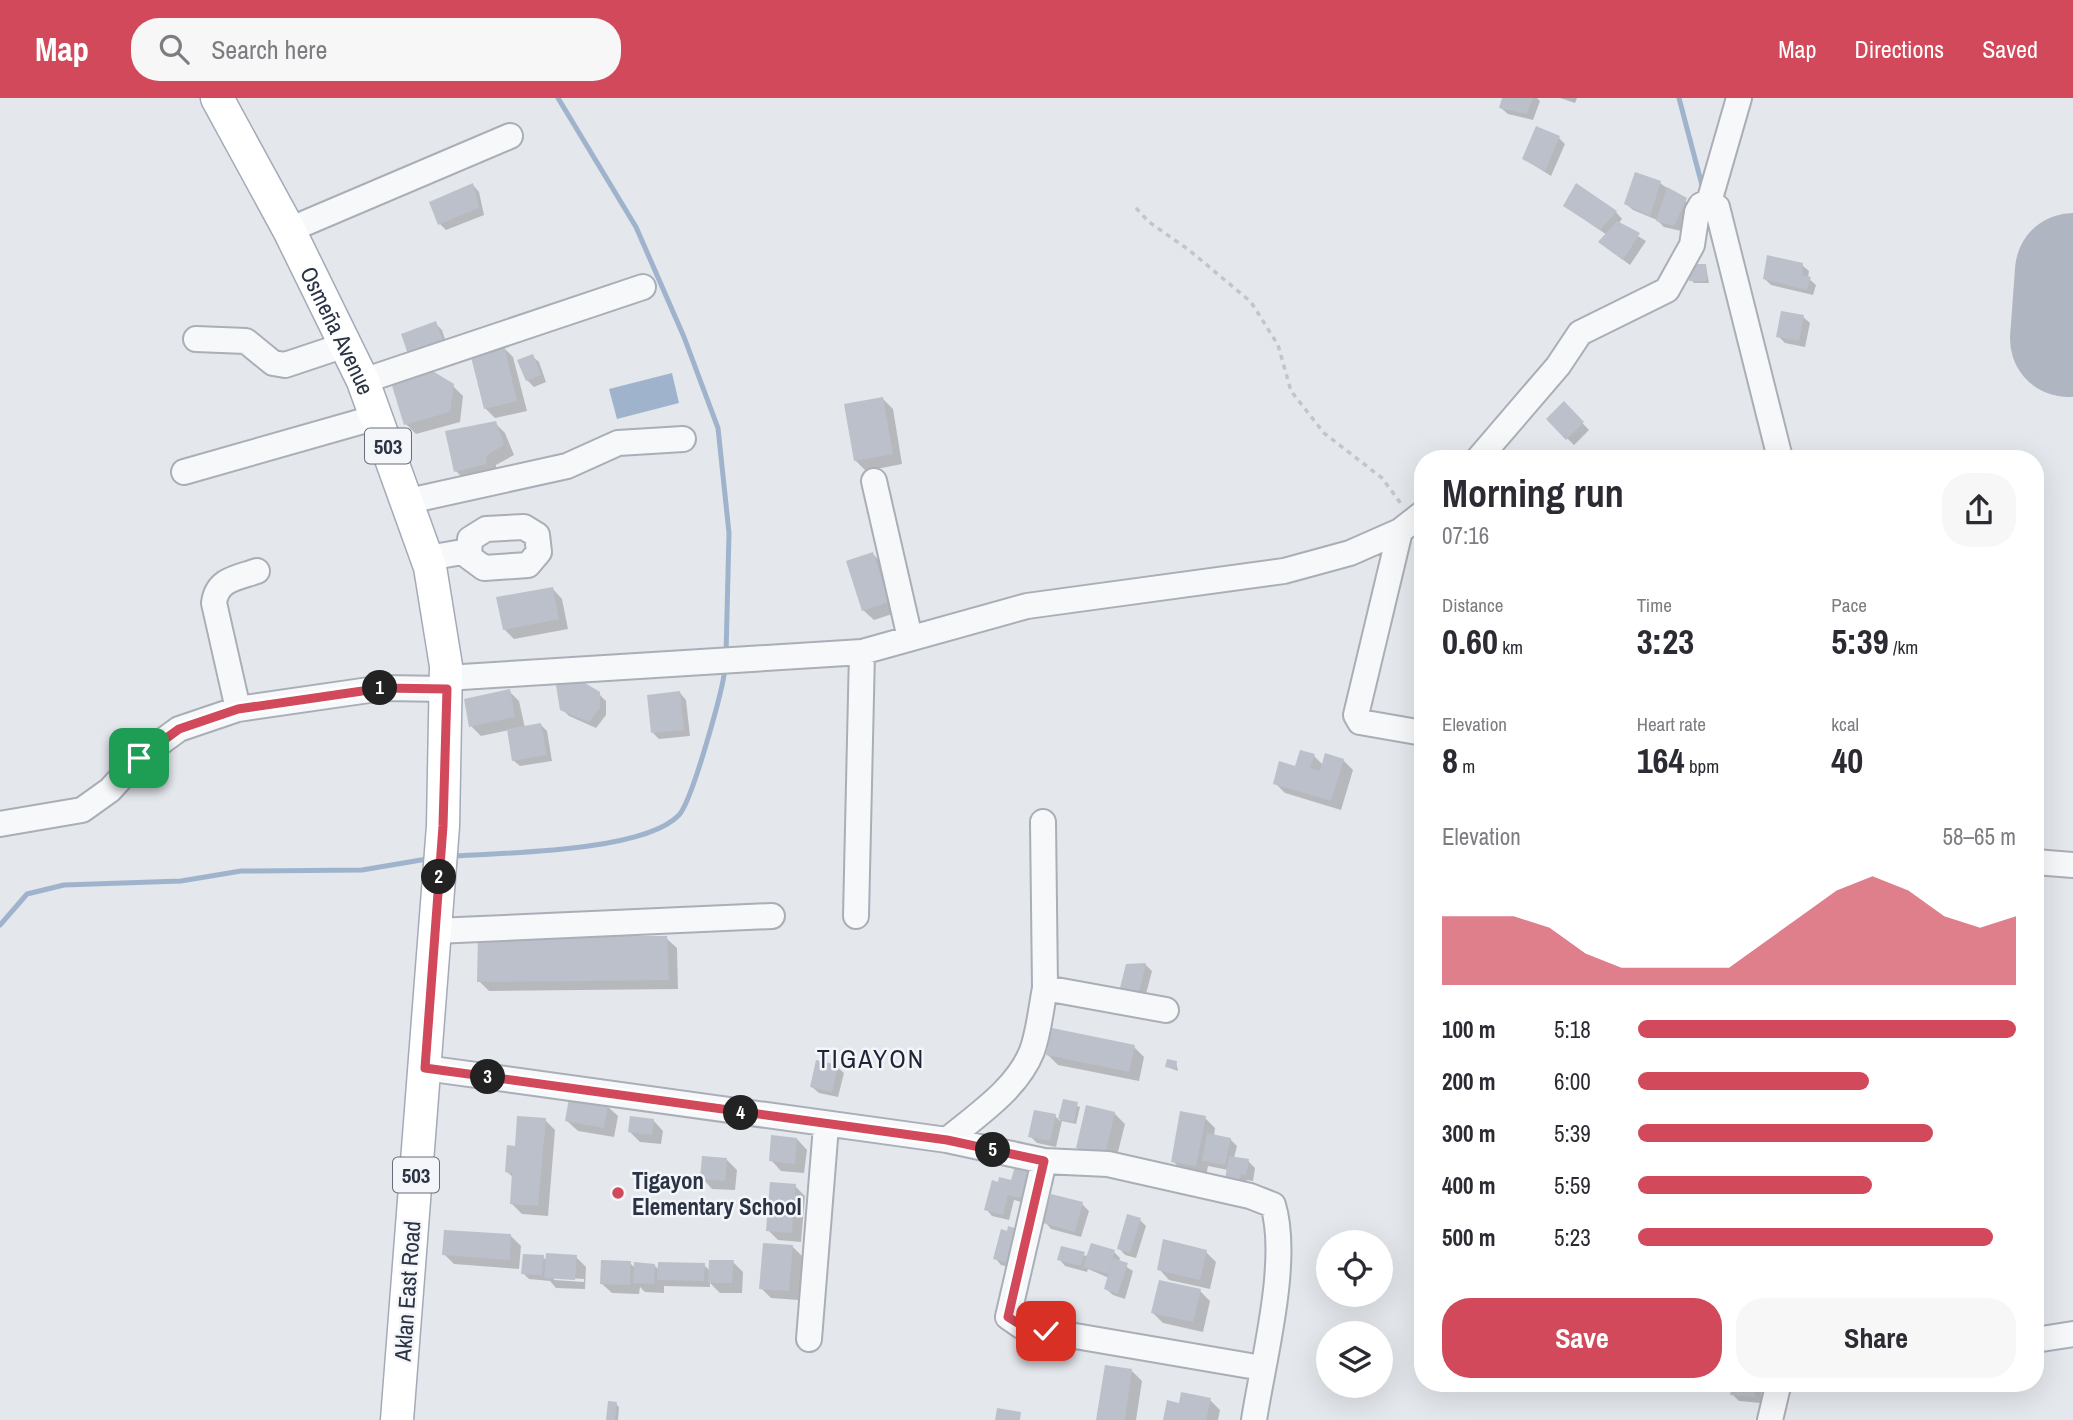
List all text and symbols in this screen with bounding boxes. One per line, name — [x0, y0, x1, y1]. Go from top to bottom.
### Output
search box — [131, 18, 621, 81]
text: Map — [35, 27, 89, 71]
icon: search — [155, 30, 193, 68]
text: Search here — [211, 32, 327, 67]
text: Map — [1778, 33, 1816, 65]
text: Directions — [1854, 33, 1944, 65]
text: Saved — [1982, 33, 2038, 65]
street label: Osmeña Avenue — [294, 261, 382, 399]
road number: 503 — [365, 428, 411, 464]
text: Morning run — [1442, 468, 1624, 519]
button: share — [1942, 473, 2016, 547]
text: 07:16 — [1442, 520, 1489, 551]
text: Distance — [1442, 592, 1503, 618]
text: Time — [1637, 592, 1672, 618]
text: Pace — [1831, 592, 1867, 618]
text: 0.60 — [1442, 618, 1498, 665]
text: 3:23 — [1637, 618, 1694, 665]
text: 5:39 — [1831, 618, 1889, 665]
text: km — [1498, 634, 1523, 660]
text: /km — [1889, 634, 1918, 660]
pin: 1 — [362, 670, 398, 706]
text: 1 — [375, 674, 384, 700]
text: Elevation — [1442, 711, 1507, 737]
text: Heart rate — [1637, 711, 1706, 737]
text: kcal — [1831, 711, 1859, 737]
pin — [109, 728, 169, 788]
text: 8 — [1442, 737, 1458, 784]
text: 164 — [1637, 737, 1685, 784]
text: 40 — [1831, 737, 1863, 784]
icon: arrive — [120, 739, 158, 777]
text: m — [1458, 753, 1475, 779]
text: bpm — [1685, 753, 1719, 779]
text: Elevation — [1442, 821, 1521, 852]
text: 58–65 m — [1943, 821, 2016, 852]
pin: 2 — [422, 860, 457, 894]
text: 2 — [434, 863, 443, 889]
text: 100 m — [1442, 1014, 1495, 1045]
text: 5:18 — [1554, 1014, 1591, 1045]
district label: TIGAYON — [817, 1041, 925, 1076]
pin: 3 — [470, 1060, 505, 1094]
text: 3 — [483, 1063, 492, 1089]
text: 200 m — [1442, 1066, 1495, 1097]
text: 6:00 — [1554, 1066, 1591, 1097]
pin: 4 — [724, 1096, 758, 1130]
text: 4 — [736, 1099, 745, 1125]
text: 300 m — [1442, 1118, 1495, 1149]
text: 5:39 — [1554, 1118, 1591, 1149]
pin: 5 — [976, 1132, 1010, 1168]
text: 5 — [988, 1136, 997, 1162]
road number: 503 — [393, 1158, 439, 1192]
place label: Tigayon Elementary School — [632, 1165, 802, 1222]
text: 400 m — [1442, 1170, 1495, 1201]
text: 5:59 — [1554, 1170, 1591, 1201]
marker: Tigayon Elementary School — [610, 1185, 626, 1201]
street label: Aklan East Road — [387, 1220, 427, 1363]
text: 500 m — [1442, 1222, 1495, 1253]
text: 5:23 — [1554, 1222, 1591, 1253]
map controls — [1316, 1230, 1393, 1398]
button: locate — [1316, 1230, 1393, 1307]
button: Save — [1442, 1298, 1722, 1378]
button: Share — [1736, 1298, 2016, 1378]
pin — [1016, 1301, 1076, 1361]
icon: check — [1027, 1312, 1065, 1350]
button: layers — [1316, 1321, 1393, 1398]

